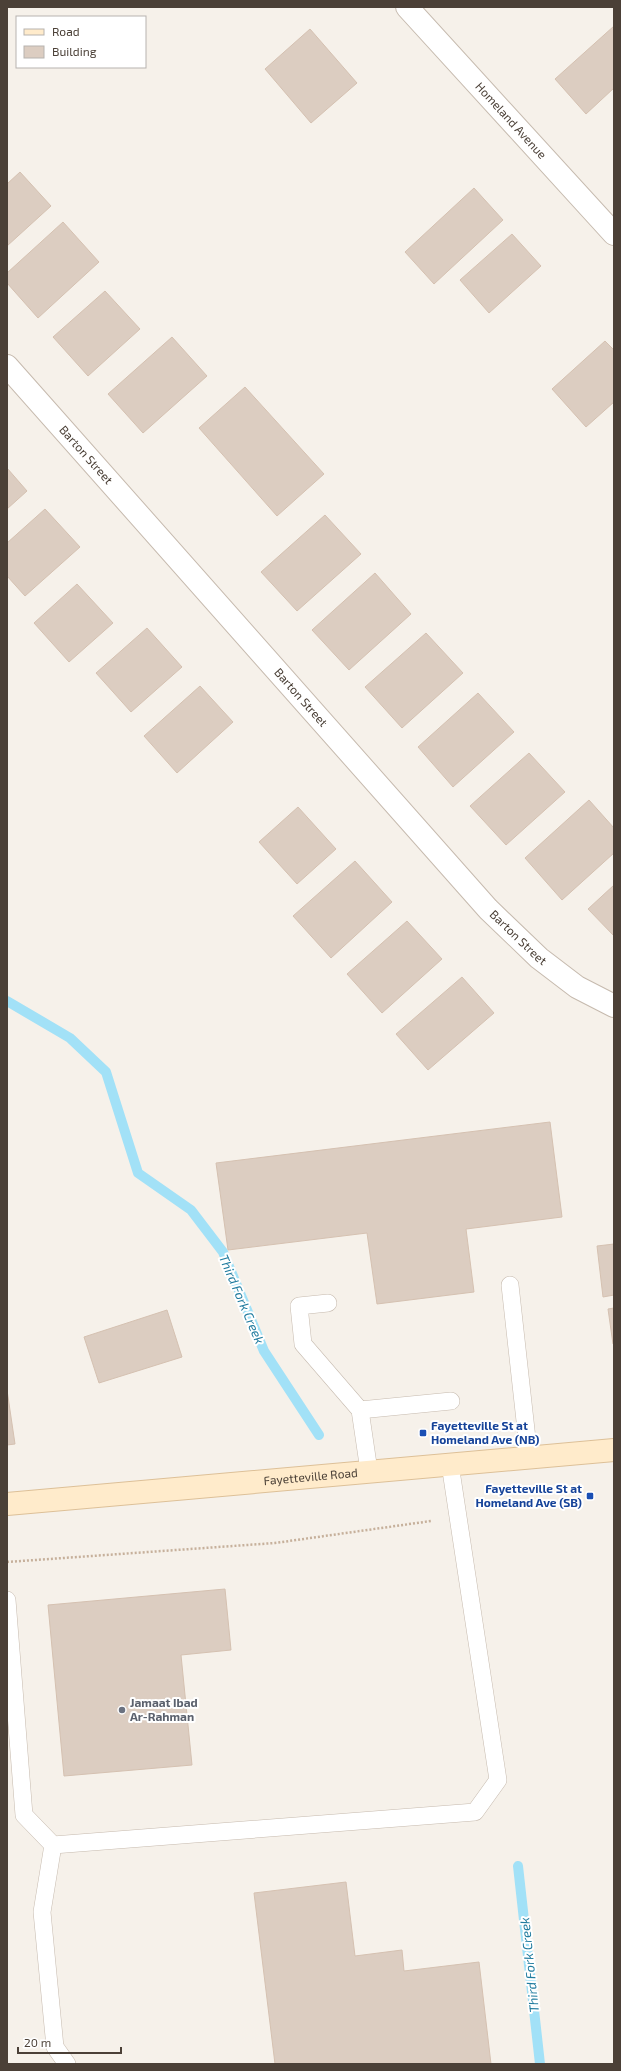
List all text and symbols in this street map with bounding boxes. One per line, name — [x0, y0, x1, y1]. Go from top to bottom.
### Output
legend — [16, 16, 146, 68]
text: Road — [52, 24, 80, 38]
text: Building — [52, 44, 97, 58]
street label: Homeland Avenue — [473, 79, 550, 161]
street label: Barton Street — [57, 422, 116, 487]
street label: Barton Street — [272, 665, 331, 729]
street label: Barton Street — [487, 907, 550, 968]
water label: Third Fork Creek — [216, 1252, 268, 1346]
place label: Fayetteville St at Homeland Ave (NB) — [431, 1418, 539, 1446]
marker: Fayetteville St at Homeland Ave (NB) — [418, 1428, 428, 1438]
street label: Fayetteville Road — [263, 1465, 358, 1487]
place label: Fayetteville St at Homeland Ave (SB) — [475, 1481, 582, 1509]
marker: Fayetteville St at Homeland Ave (SB) — [585, 1491, 595, 1501]
place label: Jamaat Ibad Ar-Rahman — [130, 1695, 198, 1723]
marker: Jamaat Ibad Ar-Rahman — [117, 1705, 127, 1715]
water label: Third Fork Creek — [516, 1916, 542, 2013]
scale bar — [18, 2029, 121, 2055]
text: 20 m — [24, 2035, 51, 2049]

